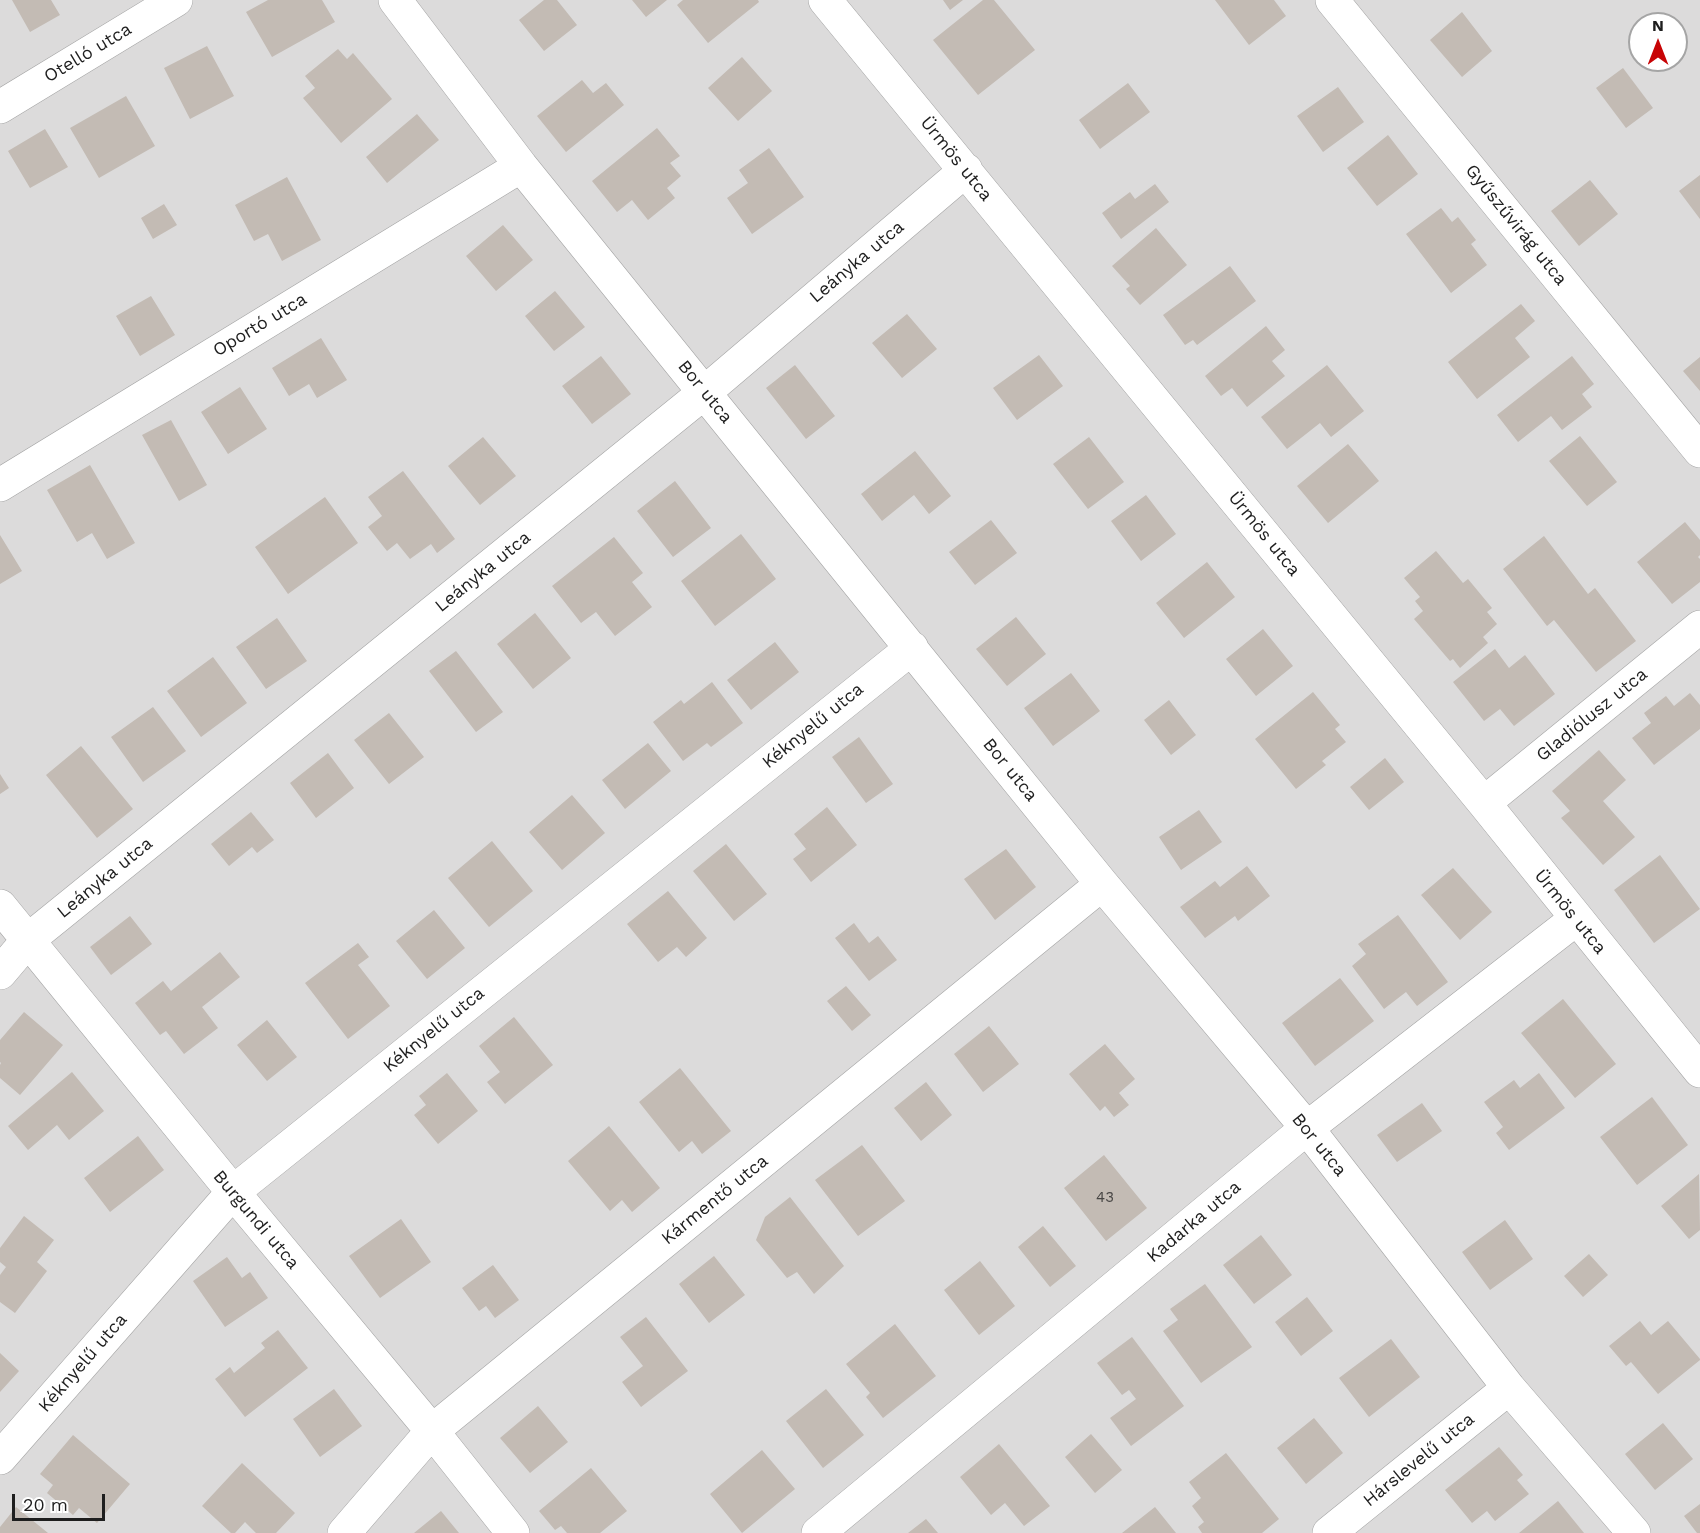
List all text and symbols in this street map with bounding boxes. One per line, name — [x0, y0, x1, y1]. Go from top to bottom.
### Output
north arrow — [1628, 12, 1688, 72]
text: N — [1652, 16, 1664, 35]
street label: Otelló utca — [40, 18, 136, 88]
street label: Ürmös utca — [915, 112, 997, 206]
street label: Gyűszűvirág utca — [1461, 160, 1571, 290]
street label: Leányka utca — [805, 216, 909, 308]
street label: Oportó utca — [209, 289, 311, 361]
street label: Bor utca — [673, 356, 737, 428]
street label: Ürmös utca — [1223, 487, 1305, 581]
street label: Leányka utca — [431, 527, 535, 617]
street label: Gladiólusz utca — [1532, 664, 1652, 766]
street label: Kéknyelű utca — [758, 679, 868, 773]
street label: Bor utca — [978, 734, 1042, 806]
street label: Leányka utca — [53, 833, 157, 923]
street label: Ürmös utca — [1529, 865, 1611, 959]
street label: Kéknyelű utca — [379, 983, 489, 1077]
street label: Bor utca — [1287, 1109, 1351, 1181]
street label: Kármentő utca — [657, 1150, 773, 1250]
street label: Burgundi utca — [208, 1166, 304, 1274]
street label: Kadarka utca — [1143, 1176, 1245, 1268]
house number: 43 — [1096, 1189, 1114, 1207]
street label: Kéknyelű utca — [34, 1309, 132, 1417]
street label: Hárslevelű utca — [1359, 1409, 1479, 1511]
scale bar — [15, 1482, 108, 1520]
text: 20 m — [23, 1494, 68, 1515]

